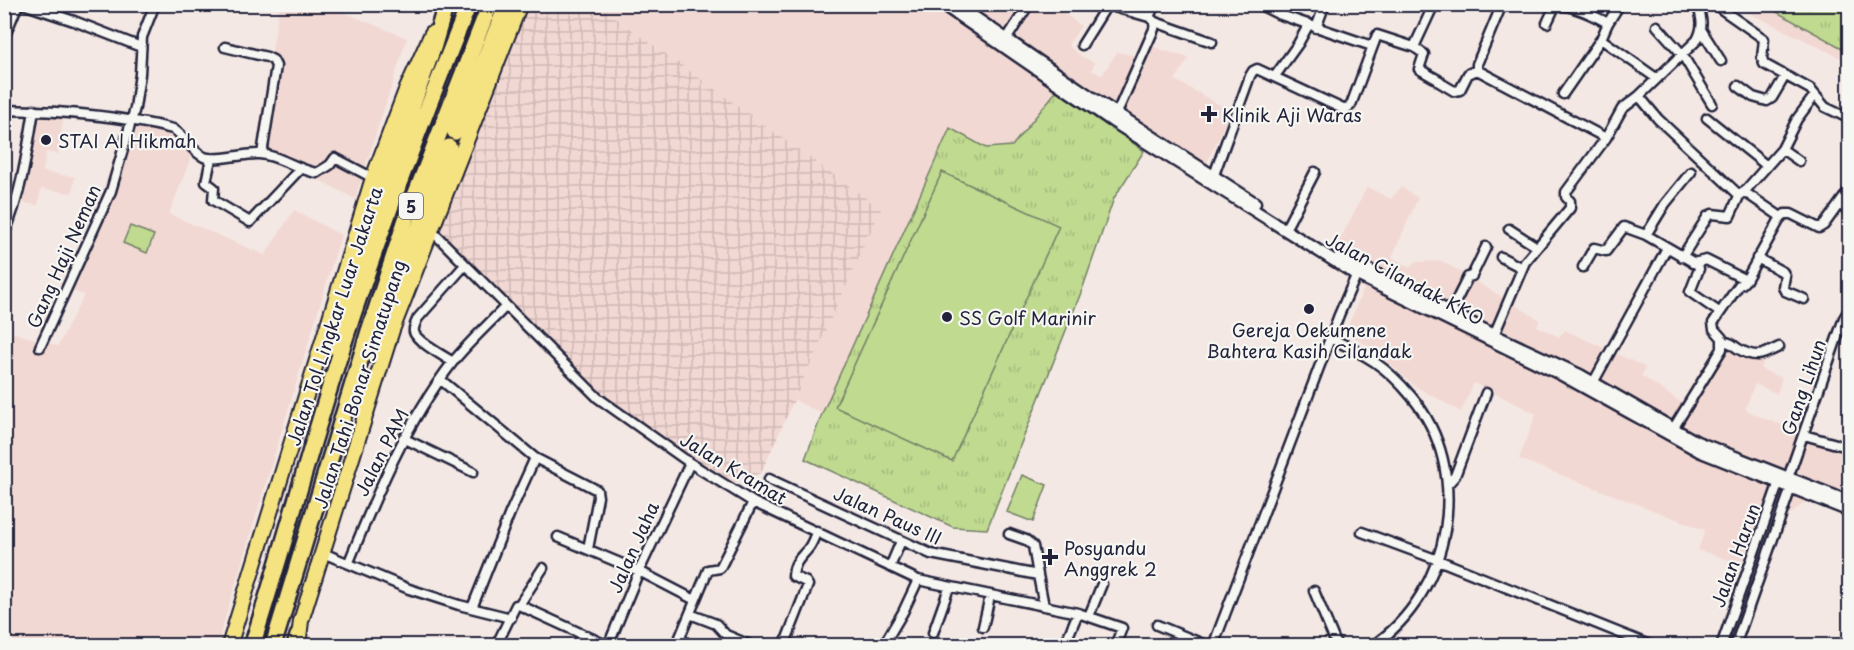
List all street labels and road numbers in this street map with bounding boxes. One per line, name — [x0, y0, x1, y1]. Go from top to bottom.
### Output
street label: Gang Haji Neman — [19, 180, 107, 332]
street label: Jalan Tol Lingkar Luar Jakarta — [279, 182, 389, 449]
road number: 5 — [399, 193, 423, 219]
street label: Jalan Cilandak KKO — [1321, 225, 1489, 331]
street label: Jalan Tahi Bonar Simatupang — [306, 256, 412, 512]
street label: Gang Lihun — [1774, 335, 1832, 439]
street label: Jalan PAM — [347, 404, 415, 500]
street label: Jalan Kramat — [675, 425, 793, 511]
street label: Jalan Paus III — [829, 479, 947, 551]
street label: Jalan Jaha — [601, 497, 665, 597]
street label: Jalan Harun — [1704, 499, 1766, 611]

